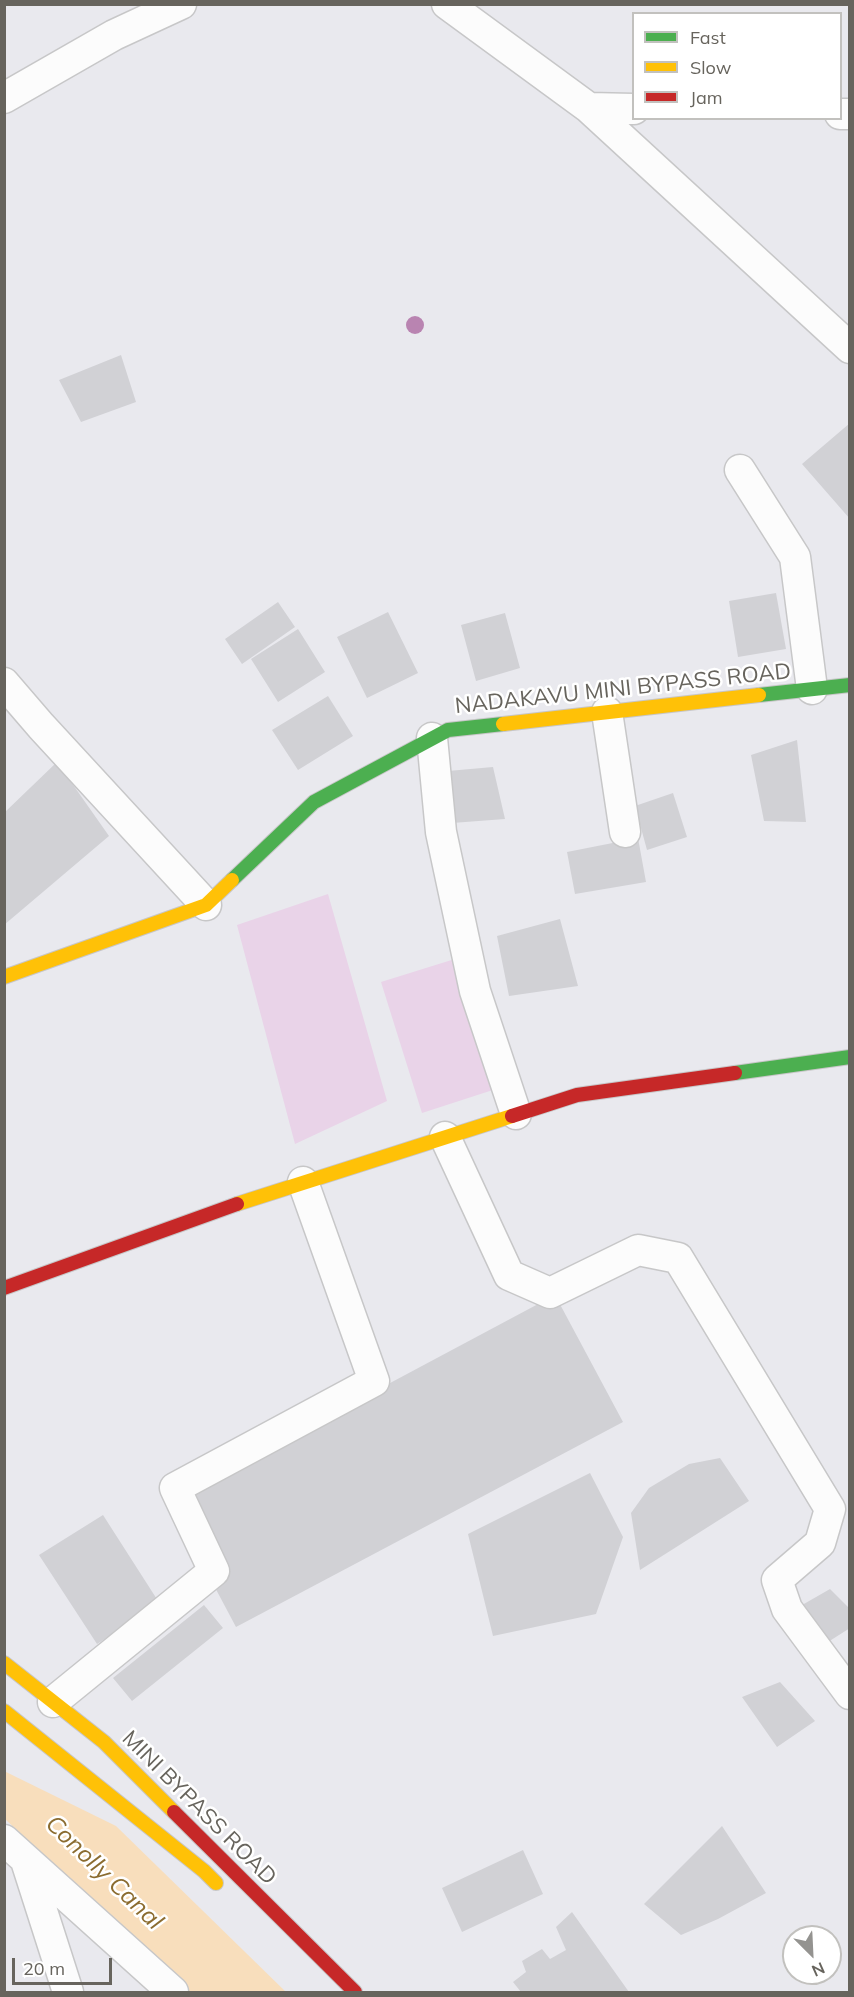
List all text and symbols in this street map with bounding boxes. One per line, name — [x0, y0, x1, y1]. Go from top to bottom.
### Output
legend — [632, 12, 842, 120]
text: Fast — [690, 26, 726, 49]
text: Slow — [690, 56, 731, 79]
text: Jam — [690, 86, 723, 109]
street label: NADAKAVU MINI BYPASS ROAD — [454, 658, 792, 720]
street label: MINI BYPASS ROAD — [116, 1725, 282, 1891]
water label: Conolly Canal — [39, 1810, 169, 1936]
north arrow — [782, 1925, 842, 1985]
scale bar — [15, 1946, 116, 1984]
text: 20 m — [23, 1957, 65, 1980]
text: N — [809, 1958, 828, 1981]

